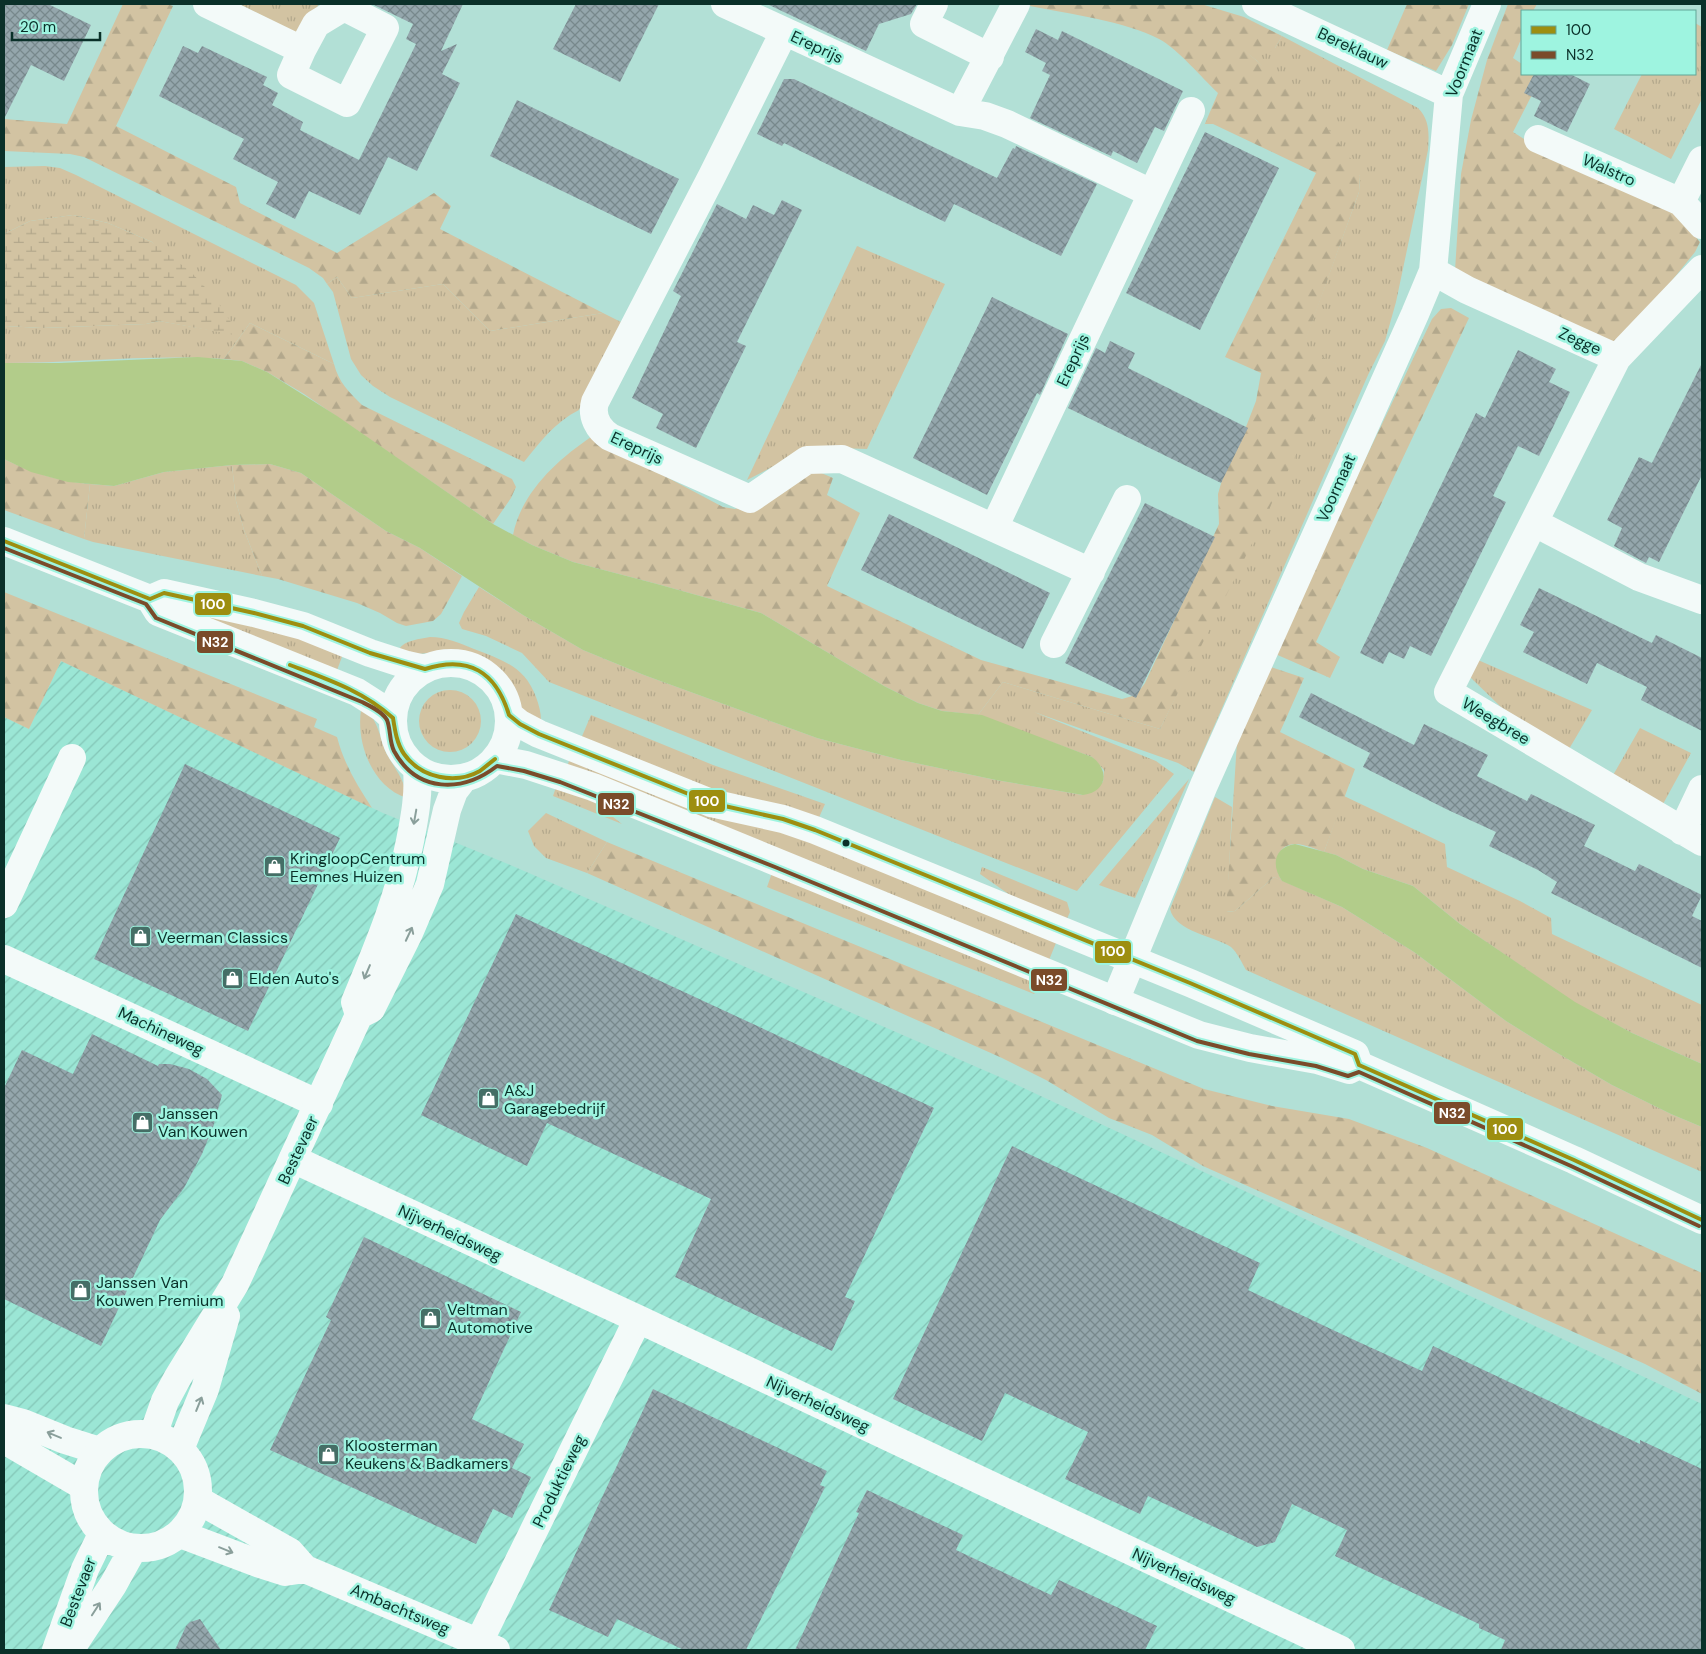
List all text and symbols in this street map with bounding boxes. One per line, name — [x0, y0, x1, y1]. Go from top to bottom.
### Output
scale bar — [12, 10, 100, 42]
legend — [1521, 10, 1696, 75]
text: 20 m — [20, 17, 56, 37]
text: 100 — [1566, 20, 1591, 40]
street label: Bereklauw — [1315, 23, 1391, 73]
street label: Ereprijs — [787, 26, 847, 68]
street label: Voormaat — [1441, 26, 1487, 100]
text: N32 — [1566, 45, 1594, 65]
street label: Walstro — [1579, 149, 1639, 191]
street label: Zegge — [1555, 322, 1605, 360]
street label: Ereprijs — [1052, 330, 1094, 390]
street label: Ereprijs — [607, 427, 667, 469]
street label: Voormaat — [1312, 451, 1360, 525]
line badge: 100 — [194, 592, 232, 616]
text: 100 — [201, 595, 226, 613]
line badge: N32 — [196, 630, 234, 654]
text: N32 — [202, 633, 228, 651]
street label: Weegbree — [1458, 693, 1534, 749]
line badge: 100 — [688, 789, 726, 813]
line badge: N32 — [597, 792, 635, 816]
text: 100 — [695, 792, 720, 810]
text: N32 — [603, 795, 629, 813]
one-way arrow — [410, 809, 420, 825]
unlabelled marker — [841, 838, 851, 848]
place label: KringloopCentrum Eemnes Huizen — [290, 848, 425, 887]
shop icon: KringloopCentrum Eemnes Huizen — [262, 855, 286, 879]
shop icon: Veerman Classics — [129, 925, 153, 949]
place label: Veerman Classics — [157, 927, 288, 948]
one-way arrow — [404, 927, 414, 942]
line badge: 100 — [1094, 940, 1132, 964]
text: 100 — [1101, 942, 1126, 960]
one-way arrow — [362, 964, 372, 979]
shop icon: Elden Auto's — [221, 966, 245, 990]
place label: Elden Auto's — [249, 968, 339, 989]
line badge: N32 — [1030, 968, 1068, 992]
text: N32 — [1036, 971, 1062, 989]
street label: Machineweg — [115, 1002, 207, 1060]
place label: A&J Garagebedrijf — [504, 1080, 605, 1119]
shop icon: A&J Garagebedrijf — [476, 1087, 500, 1111]
line badge: N32 — [1433, 1101, 1471, 1125]
place label: Janssen Van Kouwen — [158, 1103, 248, 1142]
text: N32 — [1439, 1104, 1465, 1122]
shop icon: Janssen Van Kouwen — [130, 1110, 154, 1134]
street label: Bestevaer — [273, 1112, 323, 1188]
line badge: 100 — [1486, 1117, 1524, 1141]
text: 100 — [1493, 1120, 1518, 1138]
street label: Nijverheidsweg — [395, 1200, 505, 1266]
place label: Janssen Van Kouwen Premium — [96, 1272, 223, 1311]
shop icon: Janssen Van Kouwen Premium — [68, 1279, 92, 1303]
place label: Veltman Automotive — [447, 1299, 533, 1338]
shop icon: Veltman Automotive — [419, 1306, 443, 1330]
street label: Nijverheidsweg — [763, 1371, 873, 1437]
one-way arrow — [195, 1397, 205, 1412]
one-way arrow — [47, 1430, 62, 1440]
street label: Produktieweg — [528, 1431, 590, 1531]
place label: Kloosterman Keukens & Badkamers — [345, 1435, 509, 1474]
shop icon: Kloosterman Keukens & Badkamers — [317, 1442, 341, 1466]
street label: Nijverheidsweg — [1129, 1543, 1239, 1609]
one-way arrow — [218, 1546, 233, 1556]
street label: Bestevaer — [55, 1554, 101, 1630]
street label: Ambachtsweg — [347, 1579, 453, 1639]
one-way arrow — [91, 1603, 101, 1617]

